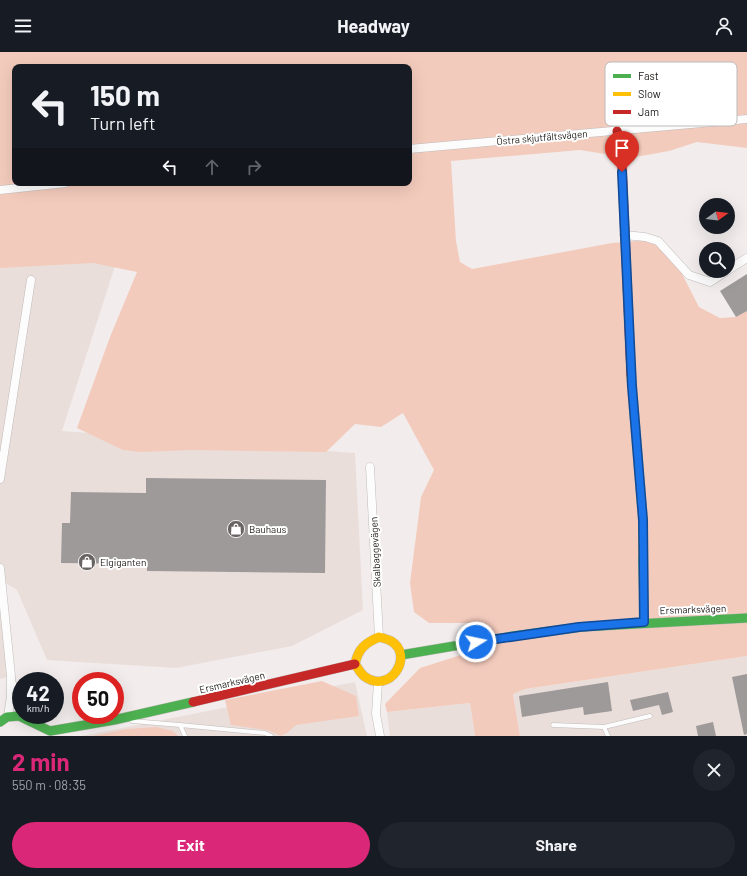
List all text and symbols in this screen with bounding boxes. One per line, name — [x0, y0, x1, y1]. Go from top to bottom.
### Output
icon: menu — [12, 15, 34, 37]
text: Headway — [337, 15, 410, 37]
icon: person — [713, 15, 735, 37]
legend — [605, 62, 737, 126]
text: Fast — [638, 69, 659, 82]
text: 150 m — [90, 78, 160, 112]
icon: left — [24, 80, 76, 132]
text: Slow — [638, 87, 661, 100]
text: Jam — [638, 105, 659, 118]
text: Turn left — [90, 112, 156, 134]
street label: Östra skjutfältsvägen — [496, 127, 588, 147]
pin — [605, 131, 639, 172]
icon: arrive — [611, 137, 633, 159]
icon: left — [159, 156, 181, 178]
icon: ahead — [201, 156, 223, 178]
icon: right — [243, 156, 265, 178]
north arrow — [699, 198, 735, 234]
map controls — [699, 198, 735, 278]
button: search — [699, 242, 735, 278]
street label: Skalbaggevägen — [367, 516, 383, 588]
shop icon: Bauhaus — [226, 519, 246, 539]
place label: Bauhaus — [249, 523, 287, 535]
shop icon: Elgiganten — [77, 552, 97, 572]
place label: Elgiganten — [100, 556, 146, 568]
street label: Ersmarksvägen — [659, 602, 727, 616]
position arrow — [455, 621, 497, 663]
street label: Ersmarksvägen — [198, 669, 266, 695]
speed limit sign: 50 — [72, 672, 124, 724]
text: 42 — [26, 681, 50, 705]
text: km/h — [27, 702, 49, 714]
text: 2 min — [12, 747, 70, 776]
button: close — [693, 749, 735, 791]
text: 550 m · 08:35 — [12, 777, 86, 793]
button: Exit — [12, 822, 370, 868]
button: Share — [378, 822, 735, 868]

